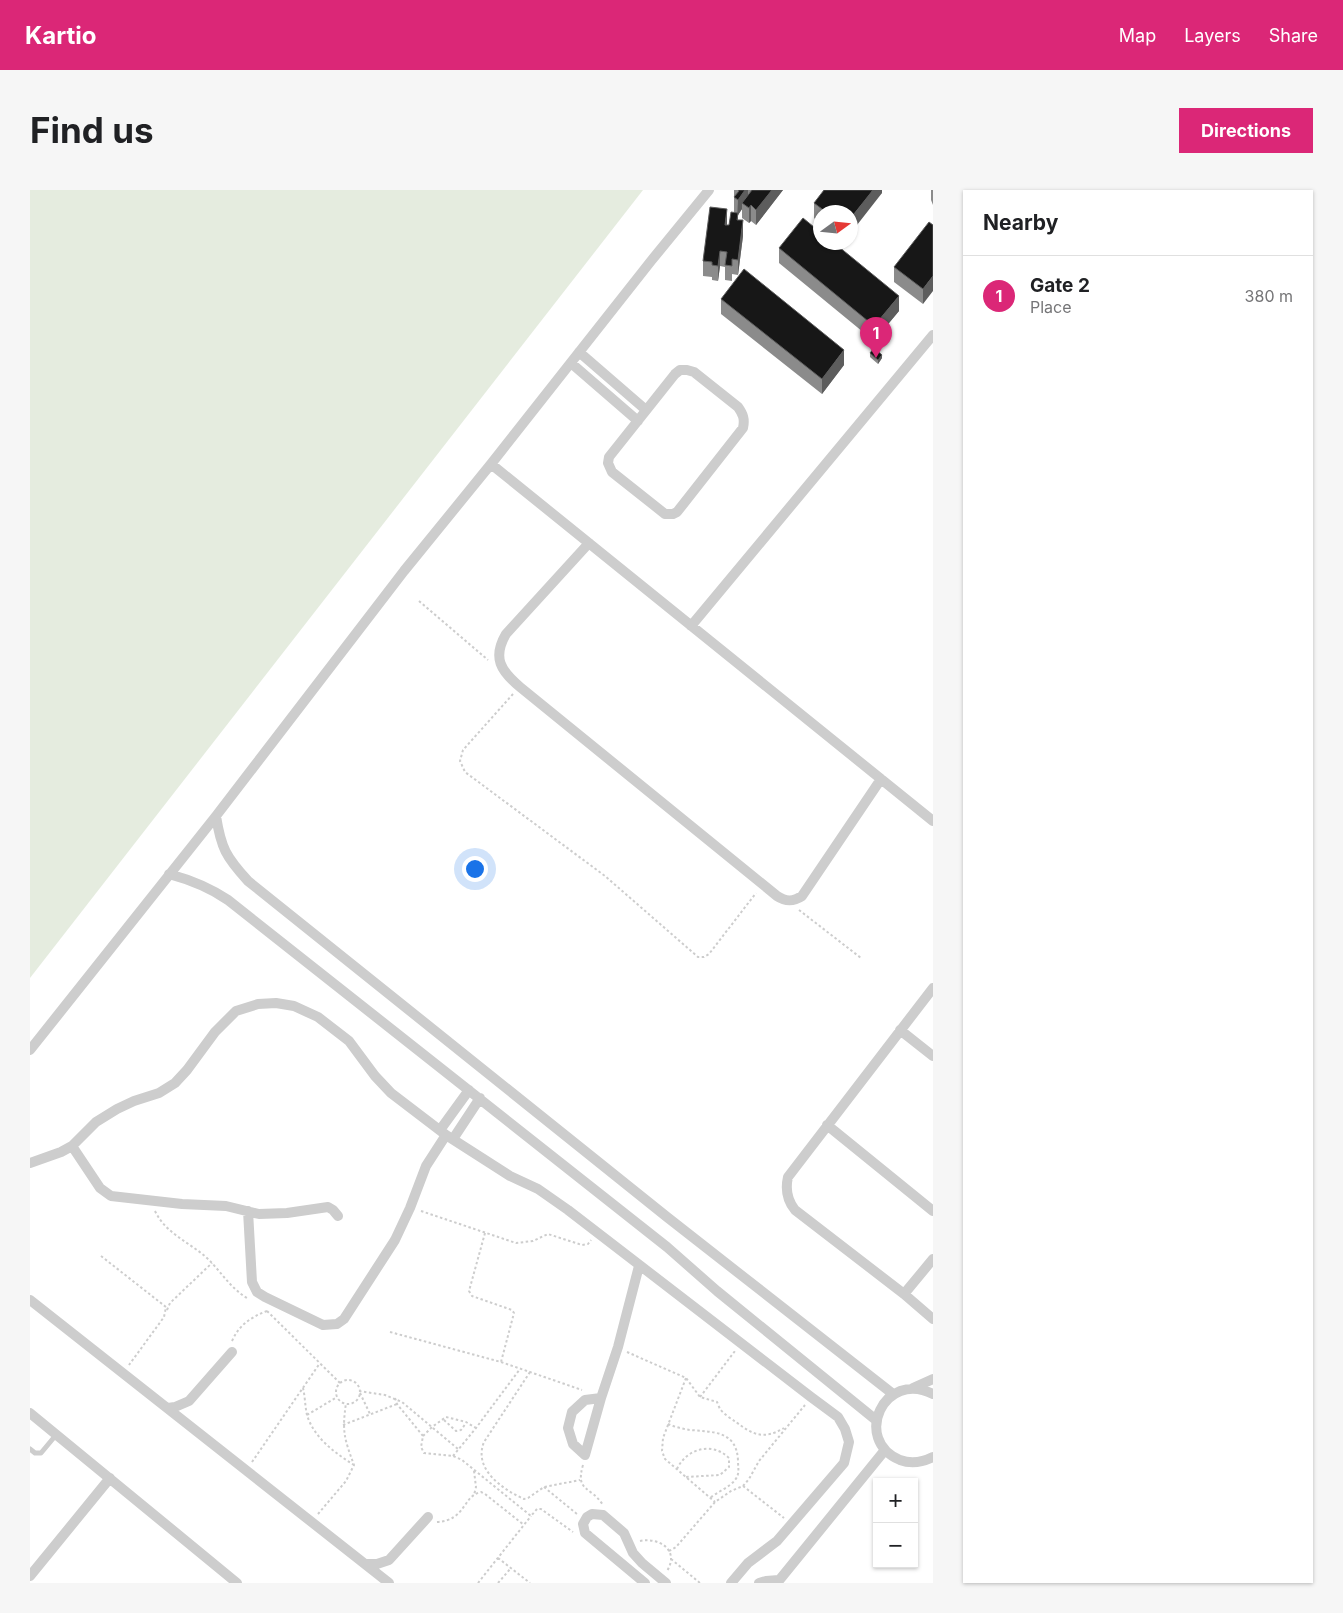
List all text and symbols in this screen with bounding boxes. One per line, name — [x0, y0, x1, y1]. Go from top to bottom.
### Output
text: Kartio — [25, 21, 96, 50]
text: Map — [1119, 25, 1156, 46]
text: Layers — [1184, 25, 1241, 46]
text: Share — [1269, 25, 1318, 46]
button: Directions — [1179, 108, 1313, 153]
text: Find us — [30, 109, 154, 151]
north arrow — [813, 205, 858, 250]
text: Nearby — [983, 210, 1058, 235]
text: Gate 2 — [1030, 274, 1090, 297]
text: 1 — [996, 286, 1002, 306]
text: 380 m — [1245, 286, 1293, 306]
text: Place — [1030, 297, 1072, 317]
pin: 1 — [860, 317, 892, 358]
your location — [462, 856, 488, 882]
map controls — [873, 1478, 918, 1568]
button: + — [873, 1478, 918, 1523]
button: − — [873, 1523, 918, 1568]

